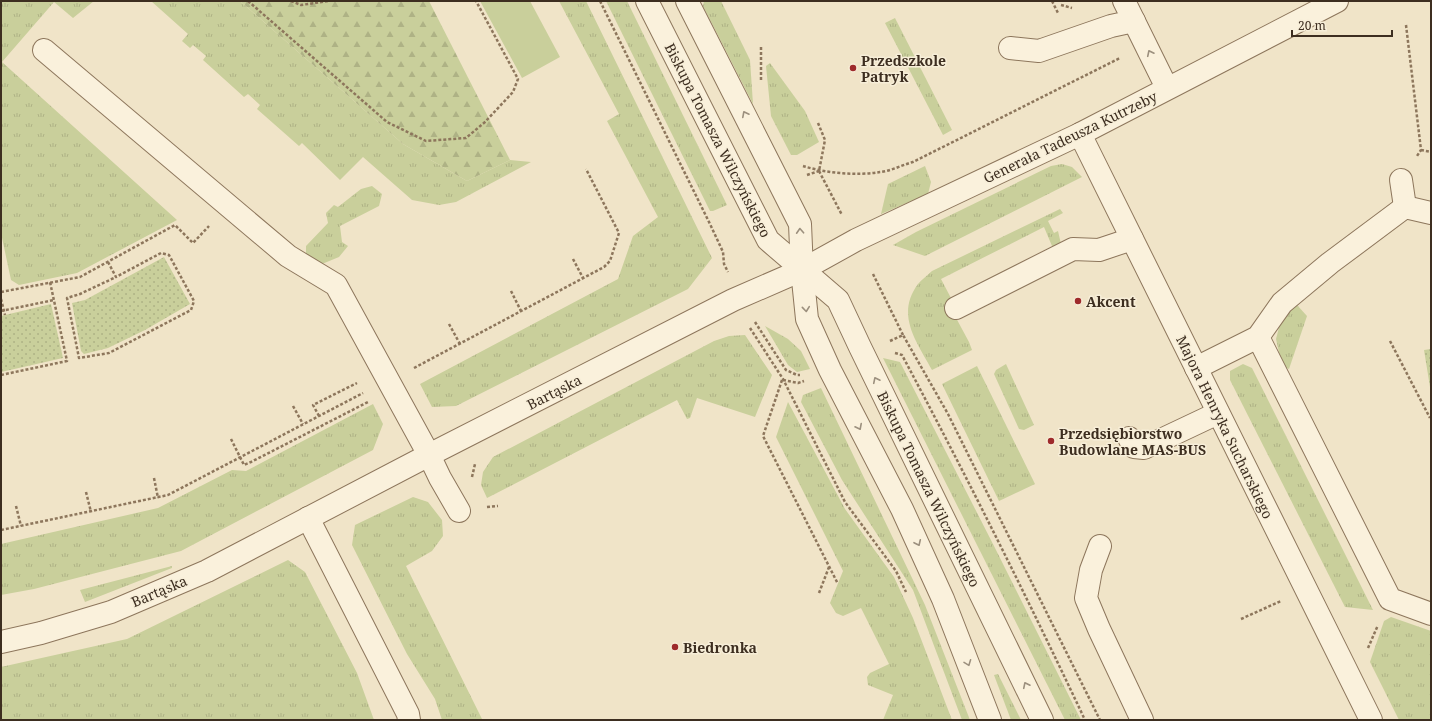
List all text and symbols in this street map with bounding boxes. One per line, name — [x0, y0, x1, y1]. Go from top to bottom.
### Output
scale bar — [1292, 12, 1392, 38]
text: 20 m — [1298, 17, 1326, 34]
street label: Biskupa Tomasza Wilczyńskiego — [661, 40, 775, 240]
one-way arrow — [1147, 50, 1155, 58]
place label: Przedszkole Patryk — [861, 51, 946, 86]
marker: Przedszkole Patryk — [848, 63, 858, 73]
street label: Generała Tadeusza Kutrzeby — [980, 87, 1160, 187]
one-way arrow — [742, 111, 750, 118]
one-way arrow — [796, 228, 805, 234]
place label: Akcent — [1086, 292, 1136, 311]
marker: Akcent — [1073, 296, 1083, 306]
one-way arrow — [801, 306, 810, 312]
street label: Majora Henryka Sucharskiego — [1172, 332, 1278, 522]
street label: Bartąska — [523, 370, 585, 414]
one-way arrow — [873, 376, 881, 384]
street label: Biskupa Tomasza Wilczyńskiego — [873, 388, 985, 590]
one-way arrow — [855, 423, 862, 430]
place label: Przedsiębiorstwo Budowlane MAS-BUS — [1059, 424, 1206, 459]
marker: Przedsiębiorstwo Budowlane MAS-BUS — [1046, 436, 1056, 446]
one-way arrow — [913, 539, 921, 546]
street label: Bartąska — [128, 571, 190, 611]
place label: Biedronka — [683, 638, 757, 657]
marker: Biedronka — [670, 642, 680, 652]
one-way arrow — [963, 659, 971, 666]
one-way arrow — [1023, 682, 1030, 689]

